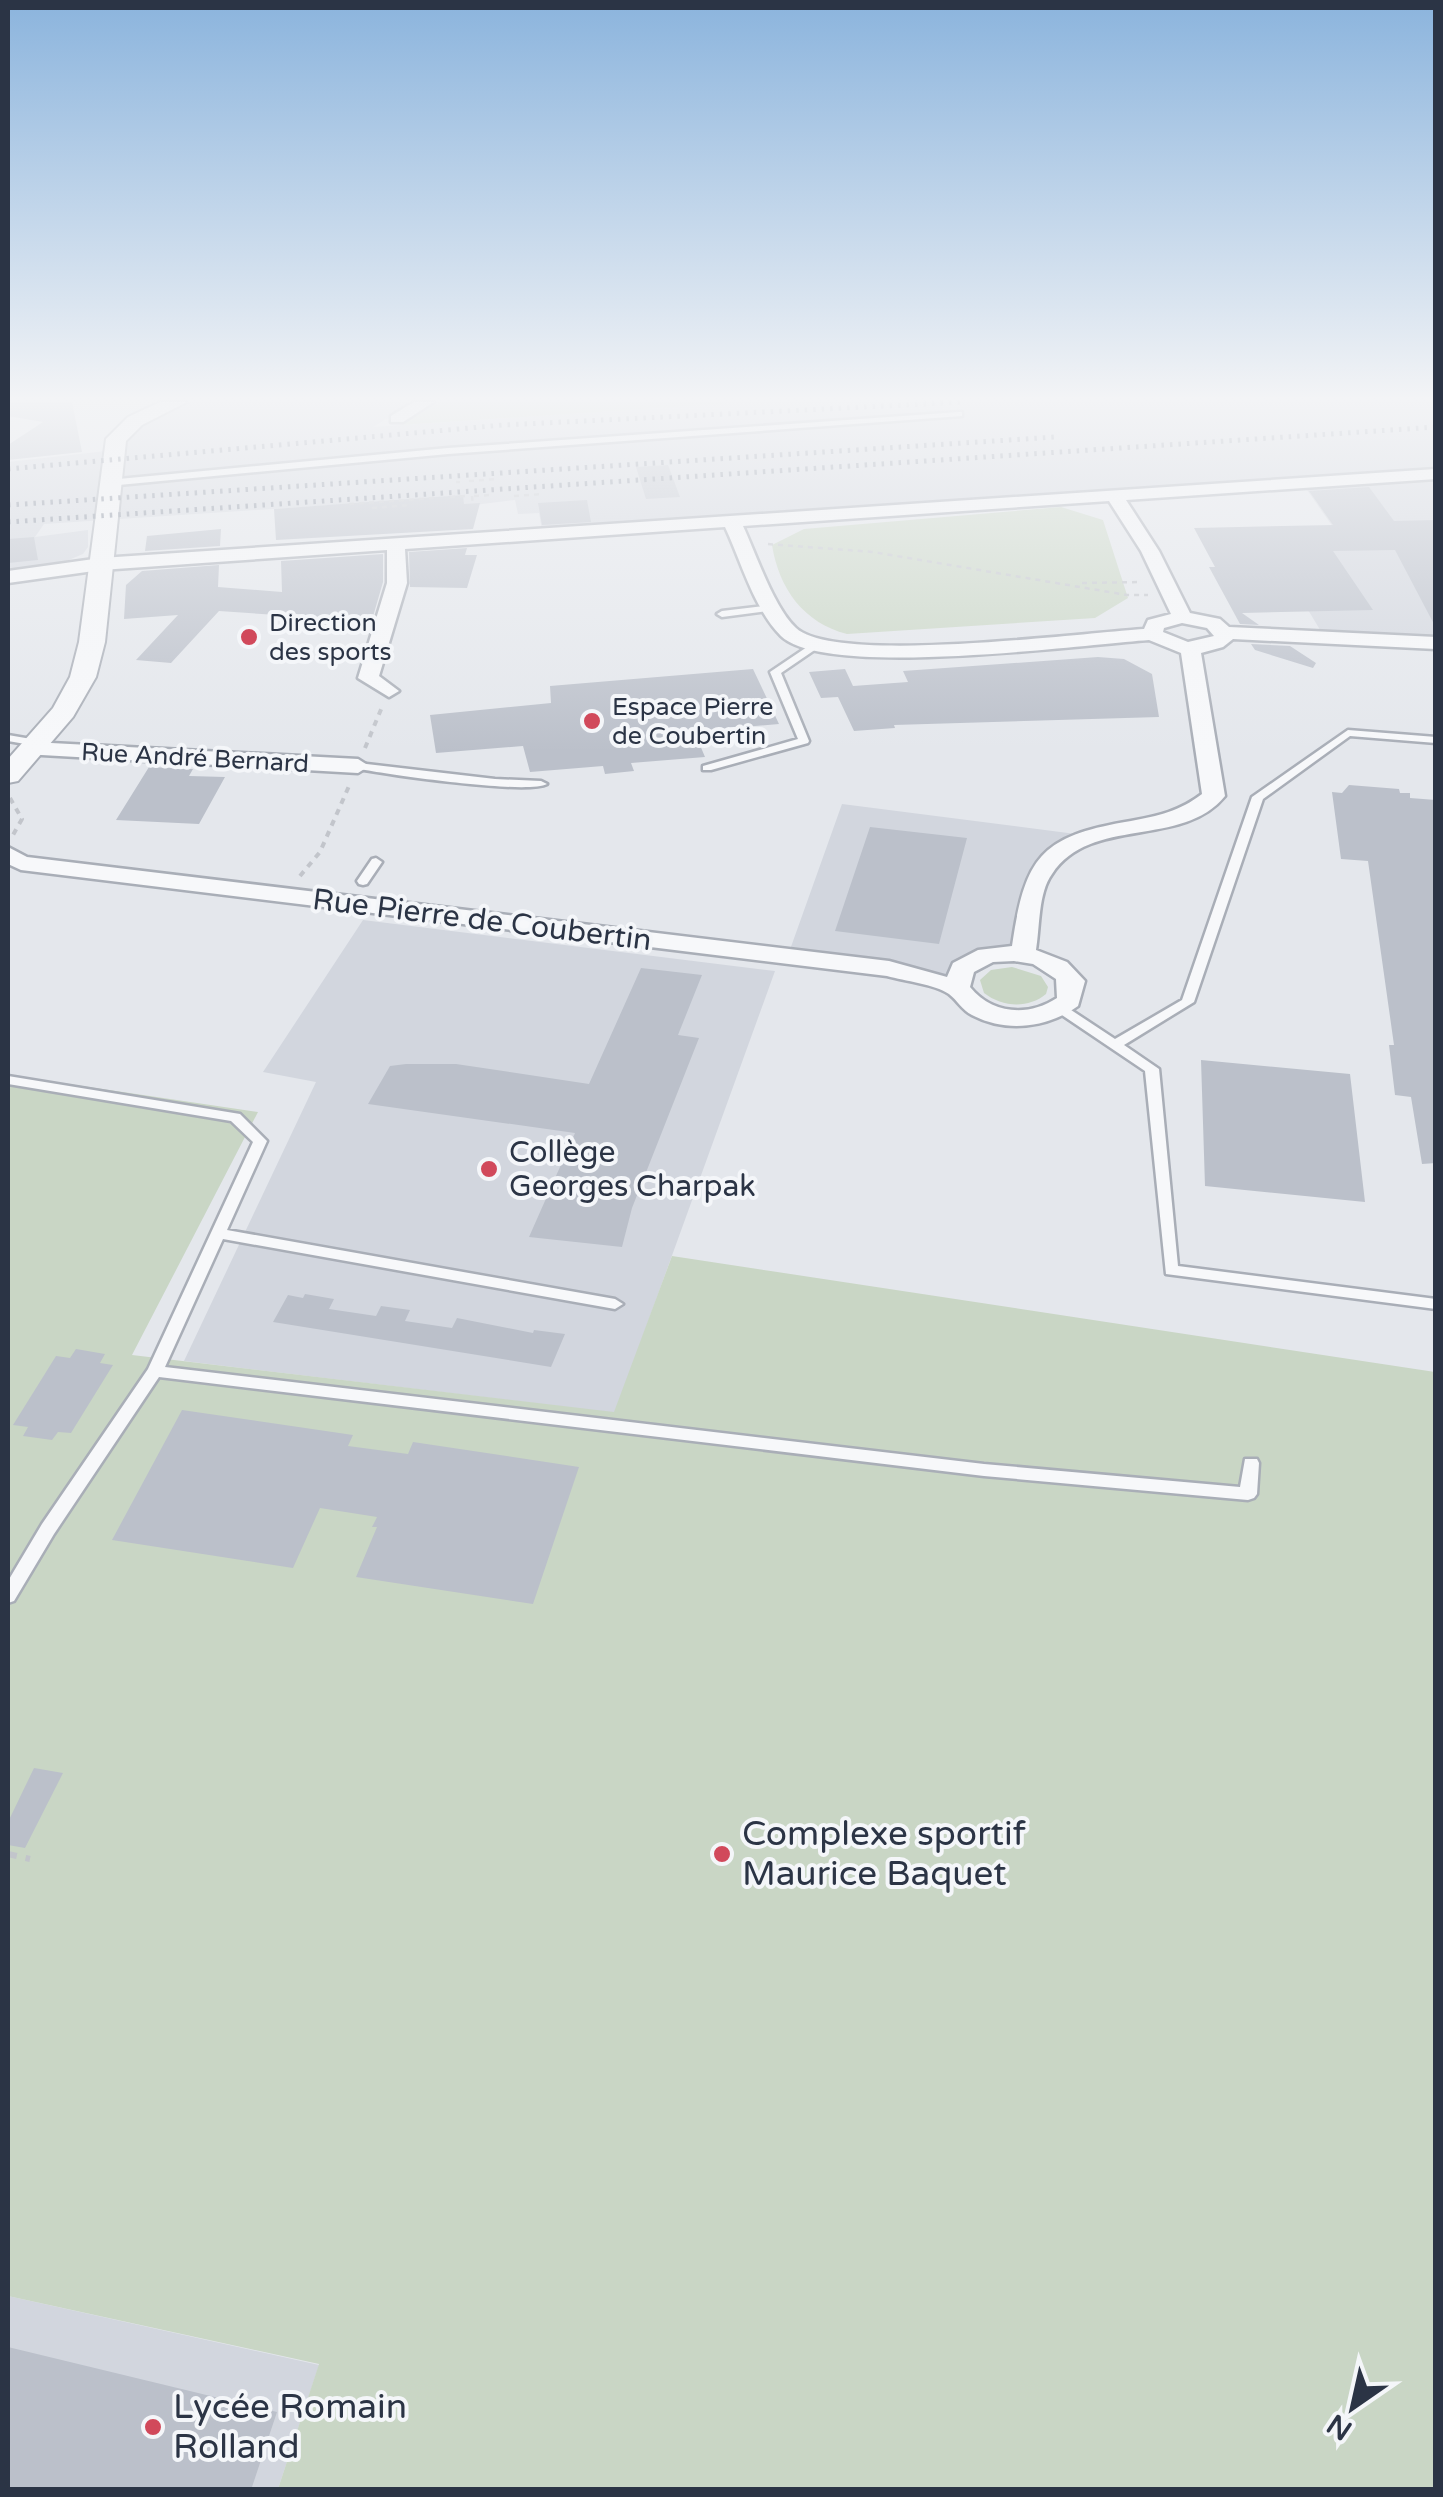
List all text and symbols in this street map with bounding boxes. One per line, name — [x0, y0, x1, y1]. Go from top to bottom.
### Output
place label: Direction des sports — [269, 608, 392, 667]
marker: Direction des sports — [238, 626, 260, 648]
place label: Espace Pierre de Coubertin — [612, 692, 773, 751]
marker: Espace Pierre de Coubertin — [581, 710, 603, 732]
street label: Rue André Bernard — [80, 737, 310, 779]
street label: Rue Pierre de Coubertin — [310, 881, 654, 959]
place label: Collège Georges Charpak — [509, 1134, 756, 1205]
marker: Collège Georges Charpak — [478, 1158, 500, 1180]
place label: Complexe sportif Maurice Baquet — [742, 1813, 1027, 1895]
marker: Complexe sportif Maurice Baquet — [711, 1843, 733, 1865]
north arrow — [1303, 2357, 1403, 2457]
place label: Lycée Romain Rolland — [173, 2386, 407, 2468]
text: N — [1321, 2407, 1358, 2447]
marker: Lycée Romain Rolland — [142, 2416, 164, 2438]

